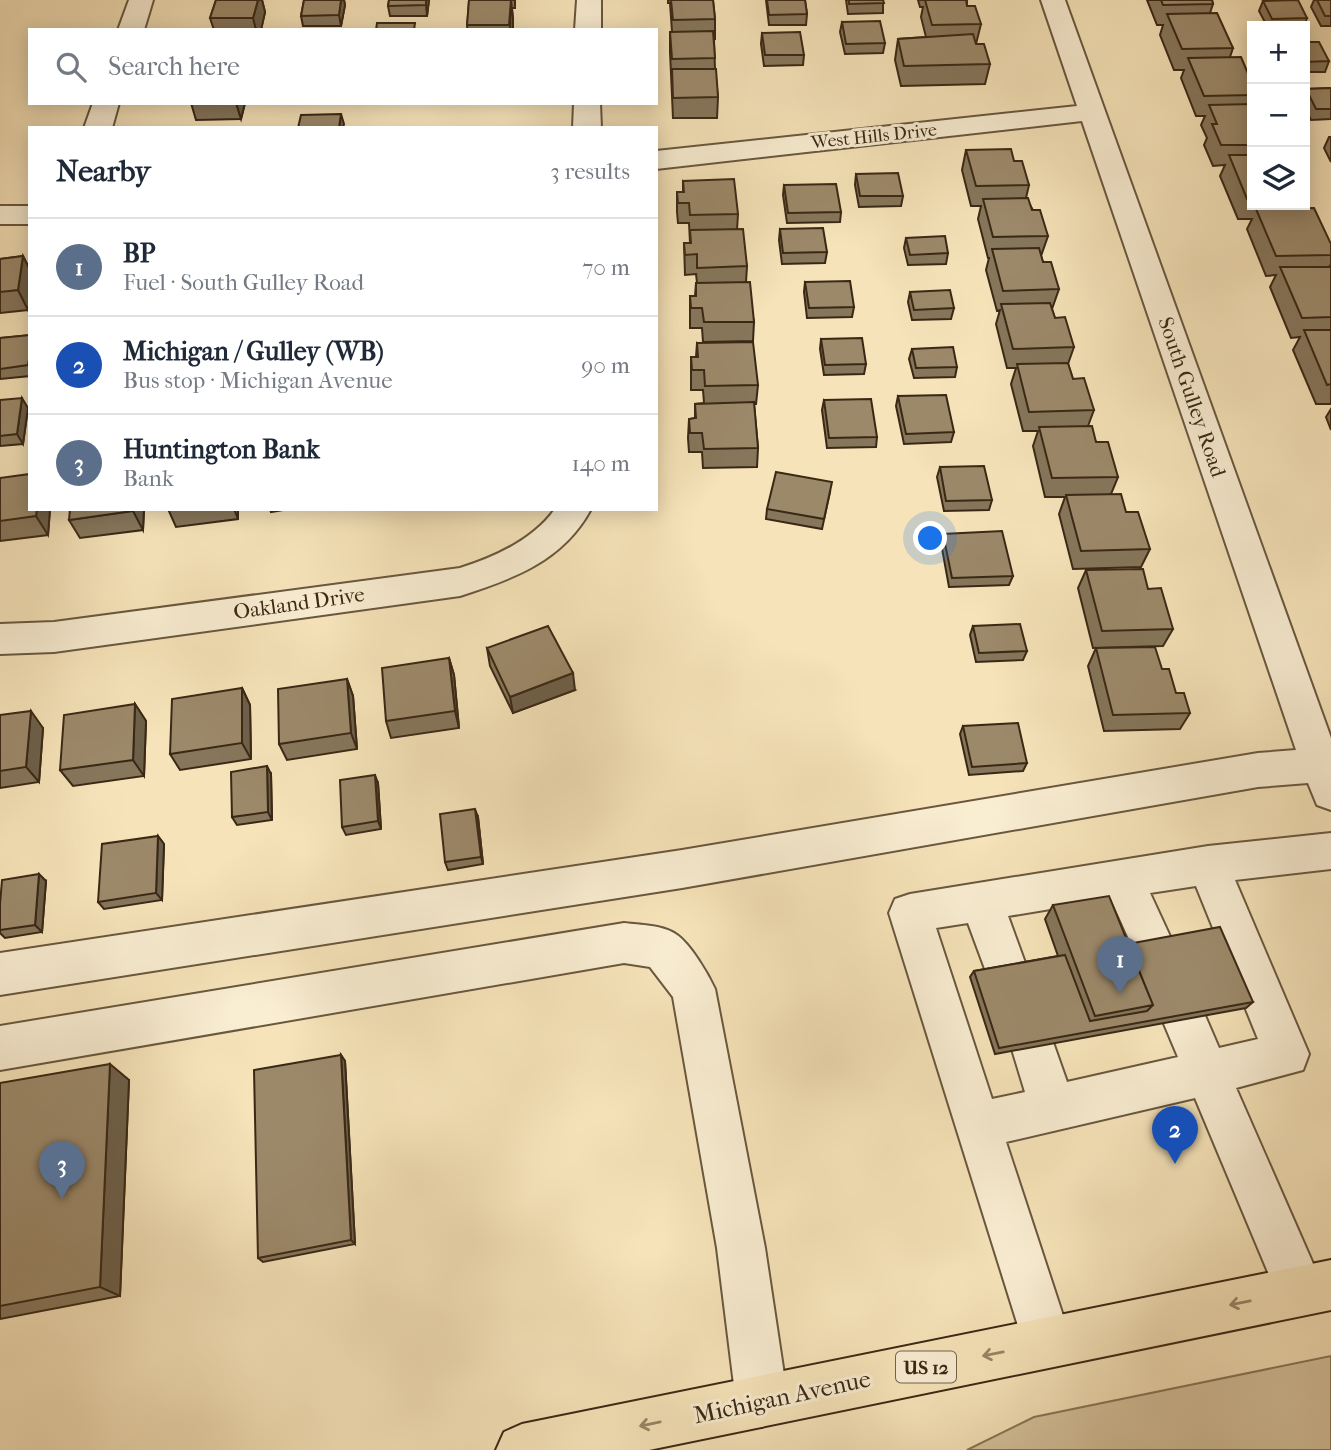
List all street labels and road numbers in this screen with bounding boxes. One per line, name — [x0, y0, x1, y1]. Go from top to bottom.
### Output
street label: West Hills Drive — [809, 119, 938, 154]
street label: South Gulley Road — [1153, 314, 1231, 481]
street label: Oakland Drive — [232, 582, 366, 624]
road number: US 12 — [896, 1352, 956, 1382]
street label: Michigan Avenue — [691, 1365, 873, 1429]

